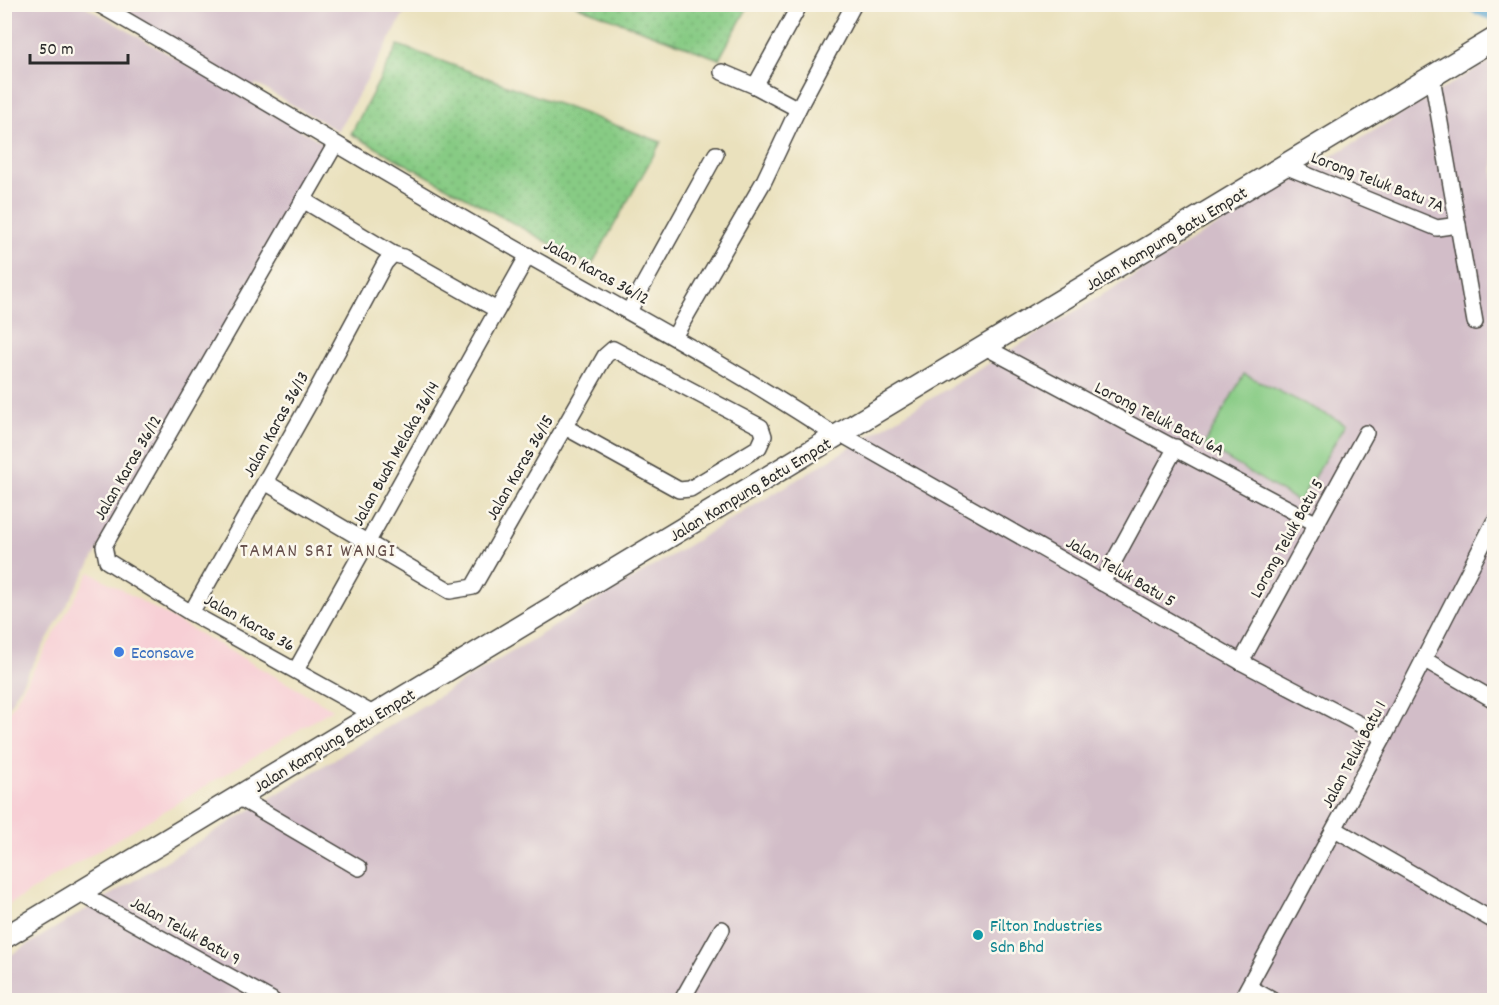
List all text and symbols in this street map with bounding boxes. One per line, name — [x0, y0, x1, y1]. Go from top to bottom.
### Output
scale bar — [30, 27, 128, 65]
text: 50 m — [39, 38, 74, 63]
street label: Lorong Teluk Batu 7A — [1307, 146, 1448, 220]
street label: Jalan Kampung Batu Empat — [1082, 182, 1253, 299]
street label: Jalan Karas 36/12 — [538, 234, 653, 313]
street label: Jalan Karas 36/13 — [238, 368, 317, 483]
street label: Jalan Buah Melaka 36/14 — [347, 377, 447, 531]
street label: Lorong Teluk Batu 6A — [1089, 377, 1228, 464]
street label: Jalan Karas 36/12 — [89, 411, 169, 525]
street label: Jalan Karas 36/15 — [481, 411, 561, 526]
street label: Jalan Kampung Batu Empat — [666, 433, 837, 550]
street label: Lorong Teluk Batu 5 — [1245, 475, 1331, 603]
street label: Jalan Teluk Batu 5 — [1060, 532, 1179, 615]
district label: TAMAN SRI WANGI — [240, 538, 396, 566]
street label: Jalan Karas 36 — [199, 589, 299, 659]
place label: Econsave — [131, 642, 194, 667]
marker: Econsave — [112, 645, 126, 659]
street label: Jalan Kampung Batu Empat — [250, 684, 421, 801]
street label: Jalan Teluk Batu 1 — [1316, 697, 1394, 813]
street label: Jalan Teluk Batu 9 — [125, 892, 244, 973]
place label: Filton Industries Sdn Bhd — [990, 915, 1102, 961]
marker: Filton Industries Sdn Bhd — [971, 928, 985, 942]

